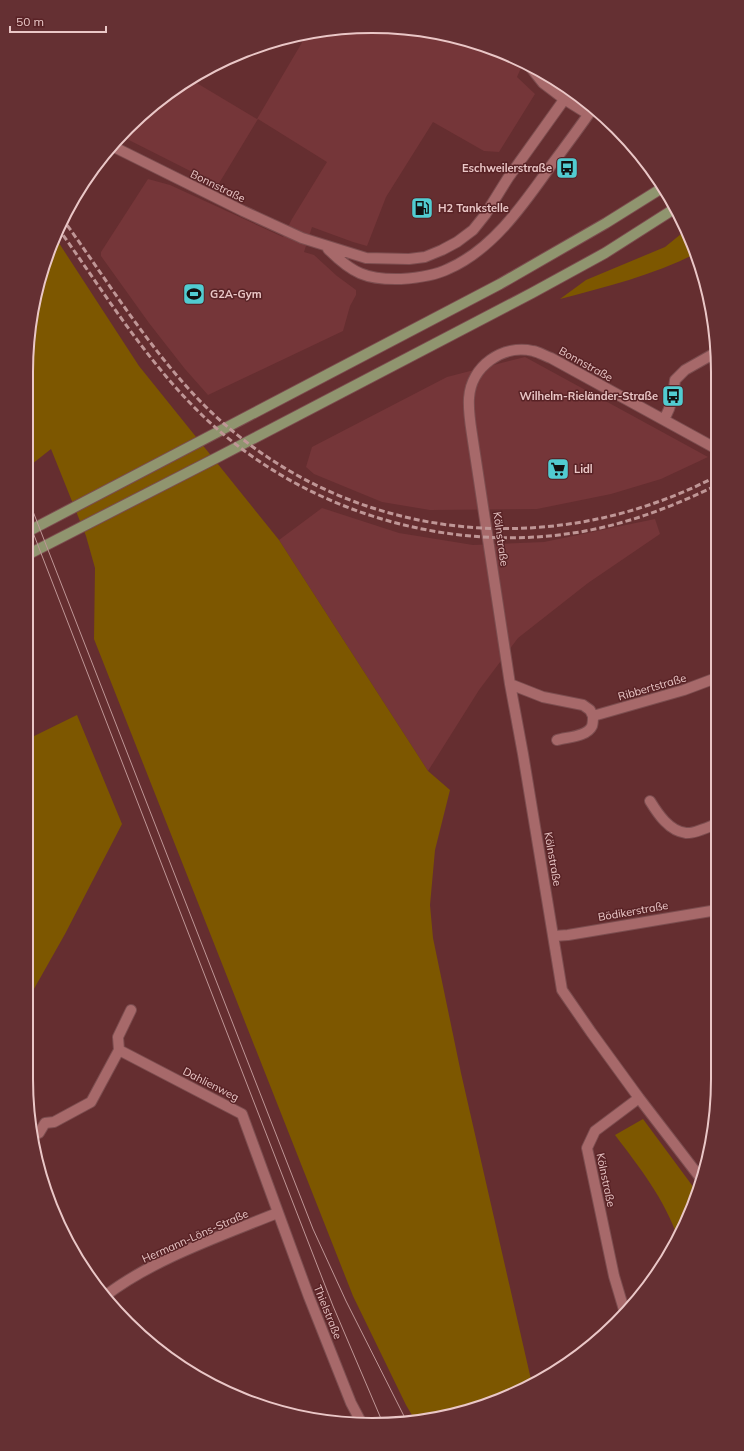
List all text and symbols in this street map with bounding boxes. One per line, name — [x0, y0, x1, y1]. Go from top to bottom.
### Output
scale bar — [10, 8, 106, 34]
text: 50 m — [16, 14, 44, 29]
bus stop icon: Eschweilerstraße — [554, 155, 580, 181]
place label: Eschweilerstraße — [462, 161, 552, 175]
street label: Bonnstraße — [188, 167, 248, 205]
fuel station icon: H2 Tankstelle — [409, 195, 435, 221]
place label: H2 Tankstelle — [438, 201, 509, 215]
sports icon: G2A-Gym — [181, 281, 207, 307]
place label: G2A-Gym — [210, 287, 262, 301]
street label: Bonnstraße — [557, 343, 615, 385]
bus stop icon: Wilhelm-Rieländer-Straße — [660, 383, 686, 409]
place label: Wilhelm-Rieländer-Straße — [519, 389, 658, 403]
supermarket icon: Lidl — [545, 456, 571, 482]
place label: Lidl — [574, 462, 593, 476]
street label: Kölnstraße — [490, 511, 512, 567]
street label: Ribbertstraße — [616, 671, 688, 703]
street label: Kölnstraße — [541, 831, 565, 887]
street label: Bödikerstraße — [597, 898, 669, 924]
street label: Dahlienweg — [181, 1064, 241, 1104]
street label: Kölnstraße — [593, 1152, 619, 1208]
street label: Hermann-Löns-Straße — [140, 1206, 250, 1266]
street label: Thielstraße — [311, 1283, 345, 1341]

